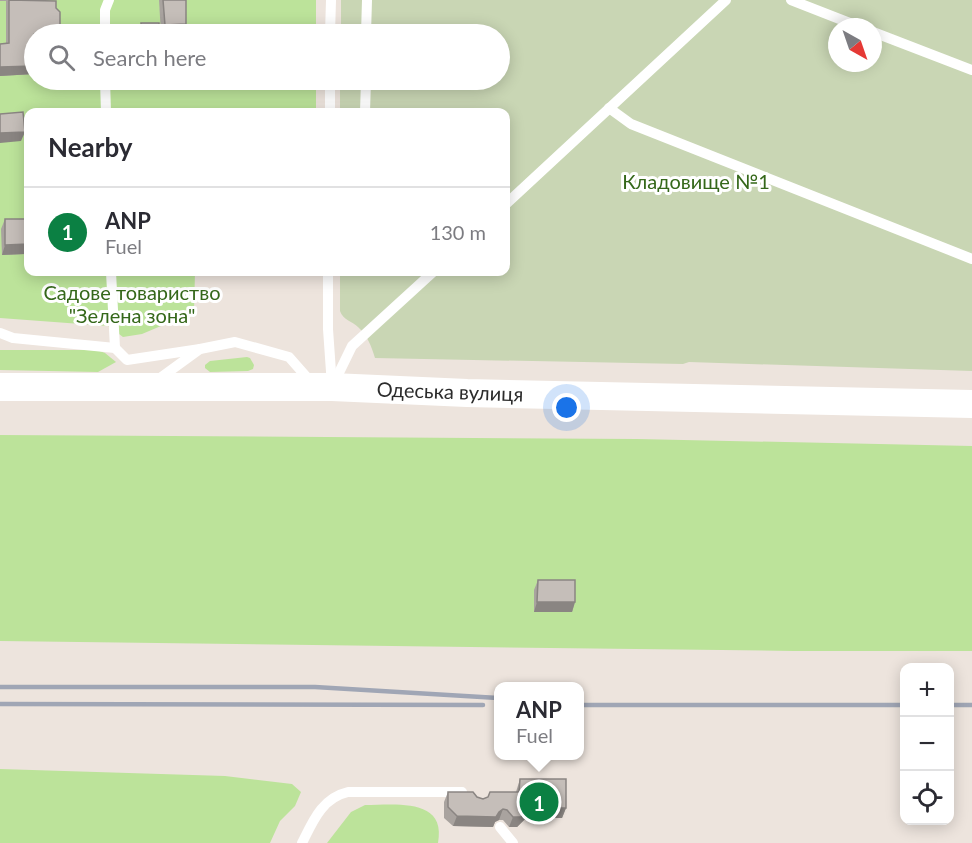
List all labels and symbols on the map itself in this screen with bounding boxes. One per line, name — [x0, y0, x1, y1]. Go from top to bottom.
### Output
north arrow — [828, 18, 882, 72]
park label: Кладовище №1 — [622, 169, 770, 193]
park label: Садове товариство "Зелена зона" — [44, 280, 221, 327]
street label: Одеська вулиця — [376, 376, 524, 406]
your location — [552, 393, 581, 422]
pin: 1 — [520, 780, 558, 824]

